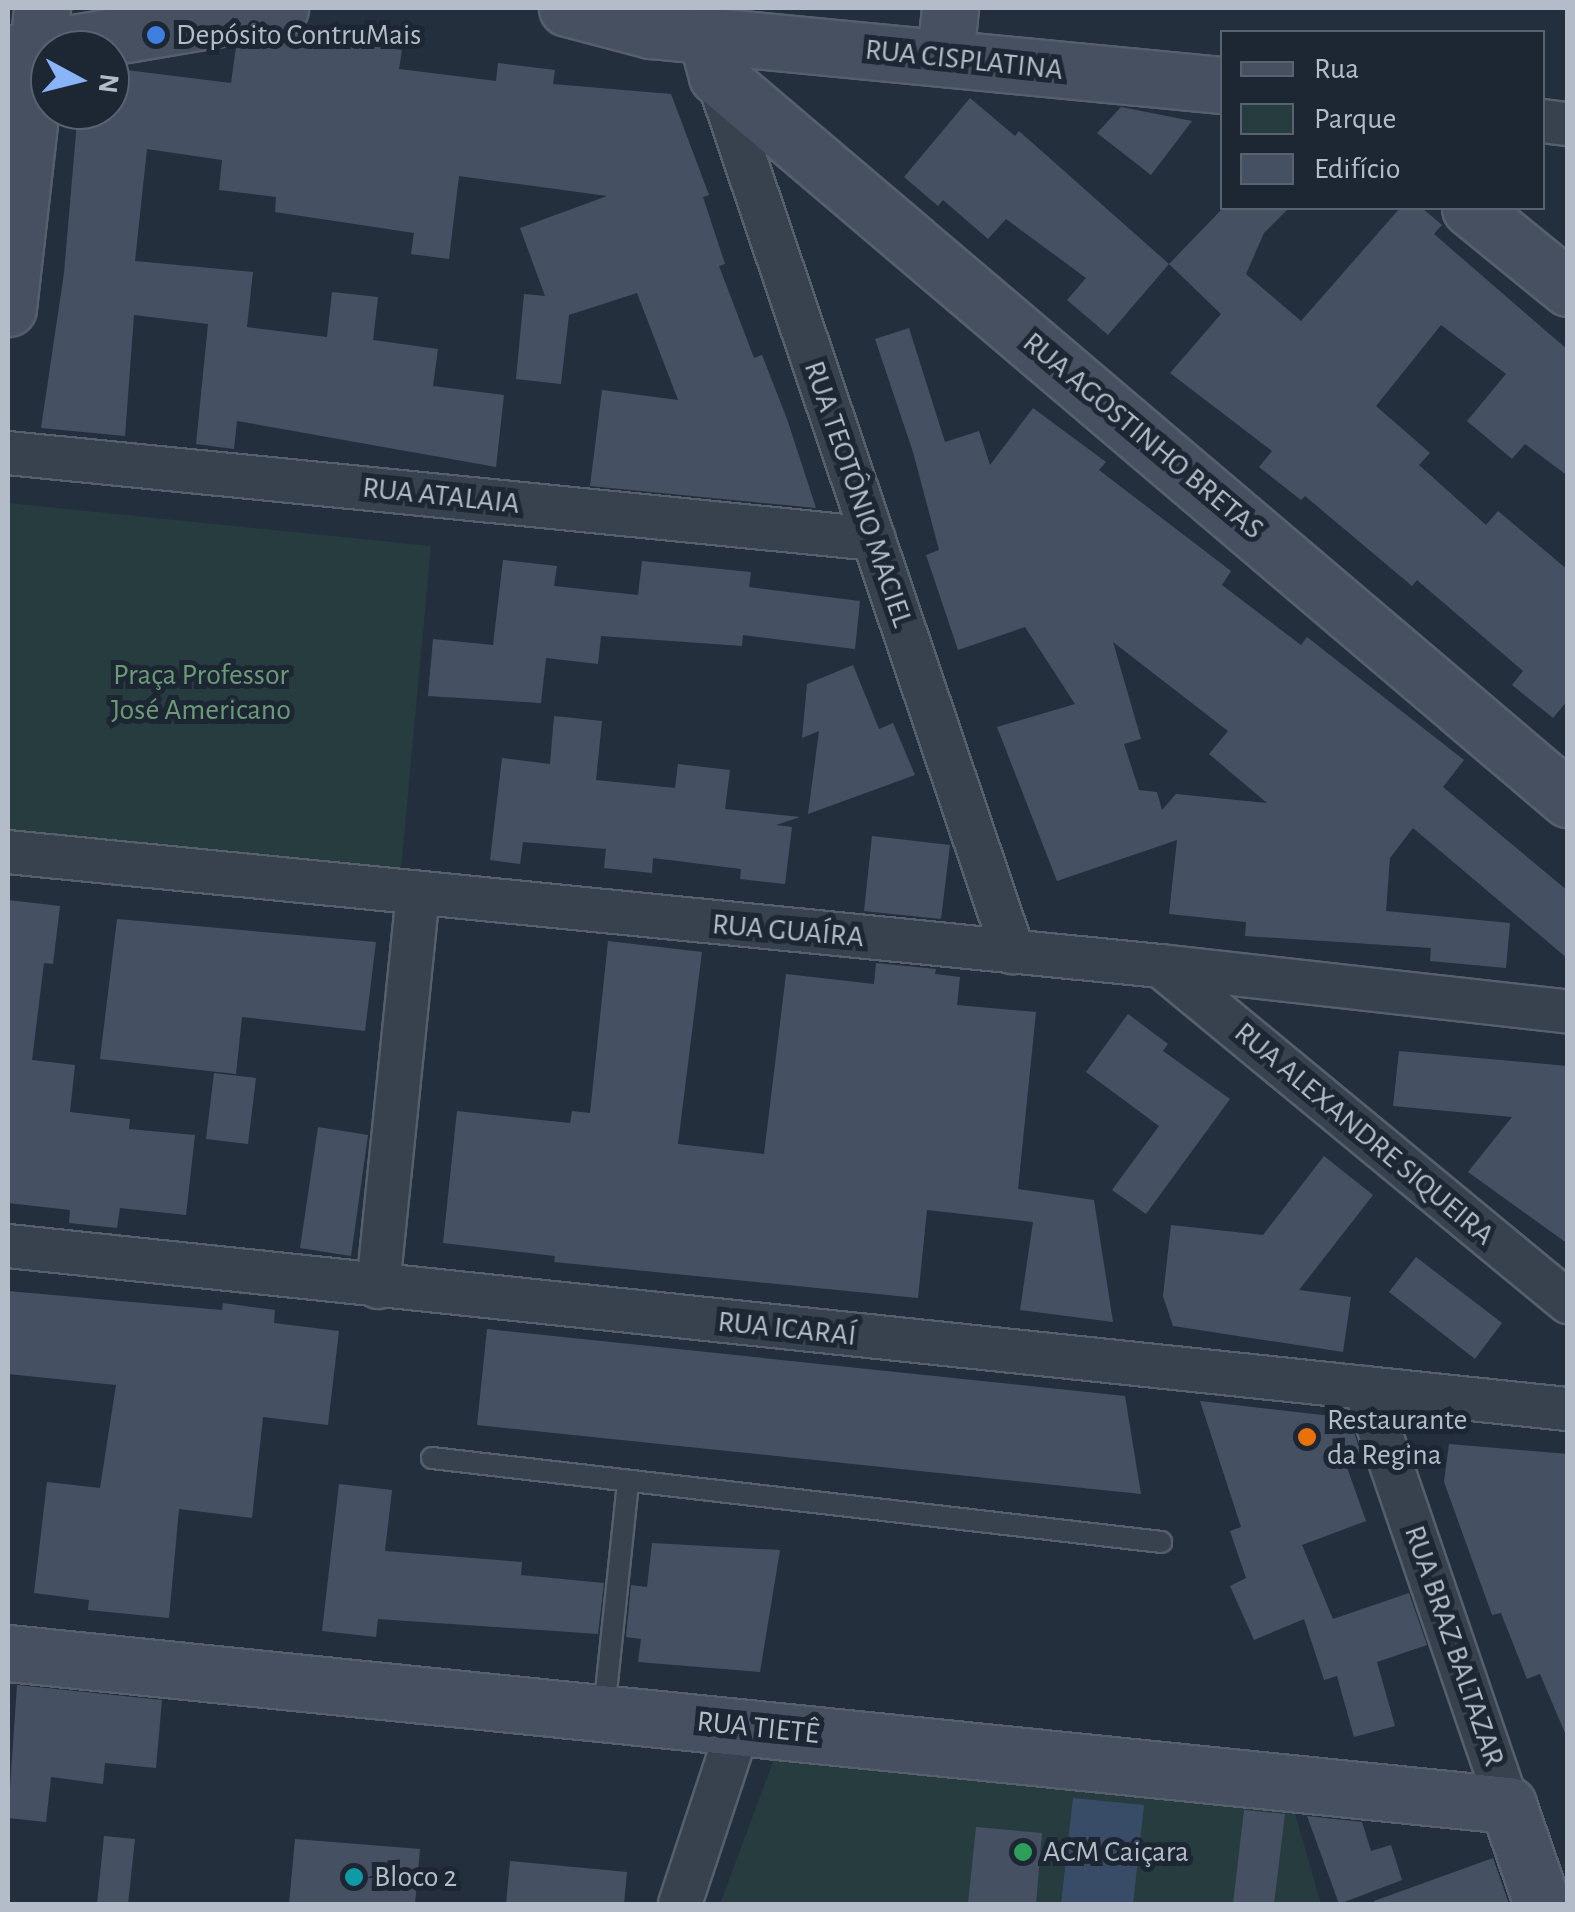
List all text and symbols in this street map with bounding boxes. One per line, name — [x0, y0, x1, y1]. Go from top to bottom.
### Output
place label: Depósito ContruMais — [176, 17, 421, 53]
marker: Depósito ContruMais — [145, 24, 167, 46]
north arrow — [30, 30, 130, 130]
legend — [1220, 30, 1545, 210]
street label: RUA CISPLATINA — [863, 32, 1065, 88]
text: Rua — [1314, 54, 1359, 84]
text: N — [93, 72, 123, 95]
text: Parque — [1314, 104, 1396, 134]
text: Edifício — [1314, 154, 1400, 184]
street label: RUA AGOSTINHO BRETAS — [1015, 325, 1271, 547]
street label: RUA TEOTÔNIO MACIEL — [796, 356, 920, 632]
street label: RUA ATALAIA — [361, 470, 521, 522]
park label: Praça Professor José Americano — [111, 657, 291, 728]
street label: RUA GUAÍRA — [711, 906, 865, 956]
street label: RUA ALEXANDRE SIQUEIRA — [1227, 1015, 1501, 1253]
street label: RUA ICARAÍ — [716, 1304, 858, 1354]
place label: Restaurante da Regina — [1327, 1402, 1467, 1472]
marker: Restaurante da Regina — [1296, 1426, 1318, 1448]
street label: RUA BRAZ BALTAZAR — [1396, 1521, 1512, 1771]
street label: RUA TIETÊ — [695, 1704, 821, 1752]
place label: ACM Caiçara — [1043, 1834, 1189, 1870]
marker: ACM Caiçara — [1012, 1841, 1034, 1863]
place label: Bloco 2 — [374, 1859, 457, 1895]
marker: Bloco 2 — [343, 1866, 365, 1888]

